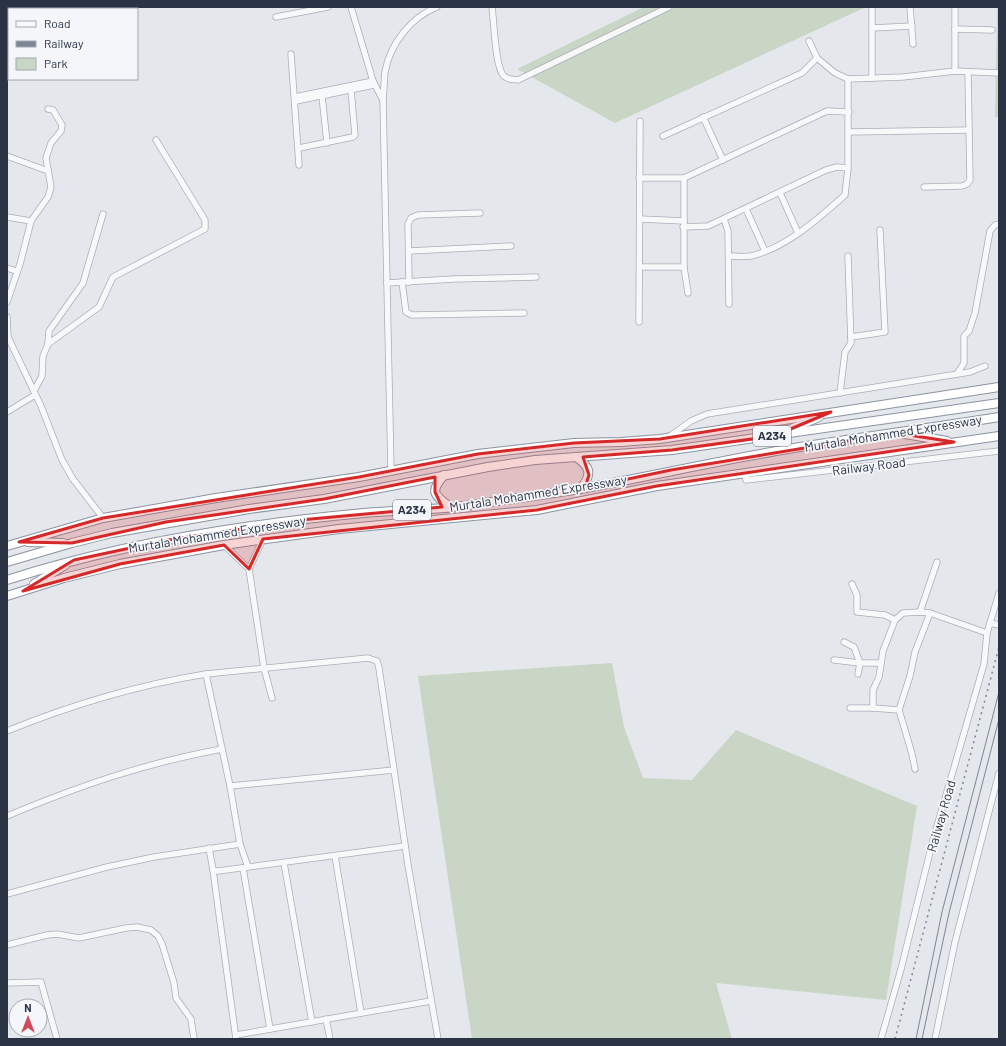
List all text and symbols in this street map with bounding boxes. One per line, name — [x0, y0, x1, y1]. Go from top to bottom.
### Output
legend — [8, 8, 138, 80]
text: Road — [44, 16, 71, 30]
text: Railway — [44, 36, 84, 50]
text: Park — [44, 56, 68, 70]
street label: Murtala Mohammed Expressway — [803, 411, 983, 455]
road number: A234 — [753, 426, 791, 446]
street label: Railway Road — [831, 454, 907, 478]
street label: Murtala Mohammed Expressway — [448, 471, 628, 515]
road number: A234 — [393, 500, 431, 520]
street label: Murtala Mohammed Expressway — [127, 512, 307, 556]
street label: Railway Road — [923, 778, 959, 854]
north arrow — [8, 998, 48, 1038]
text: N — [24, 1001, 32, 1014]

